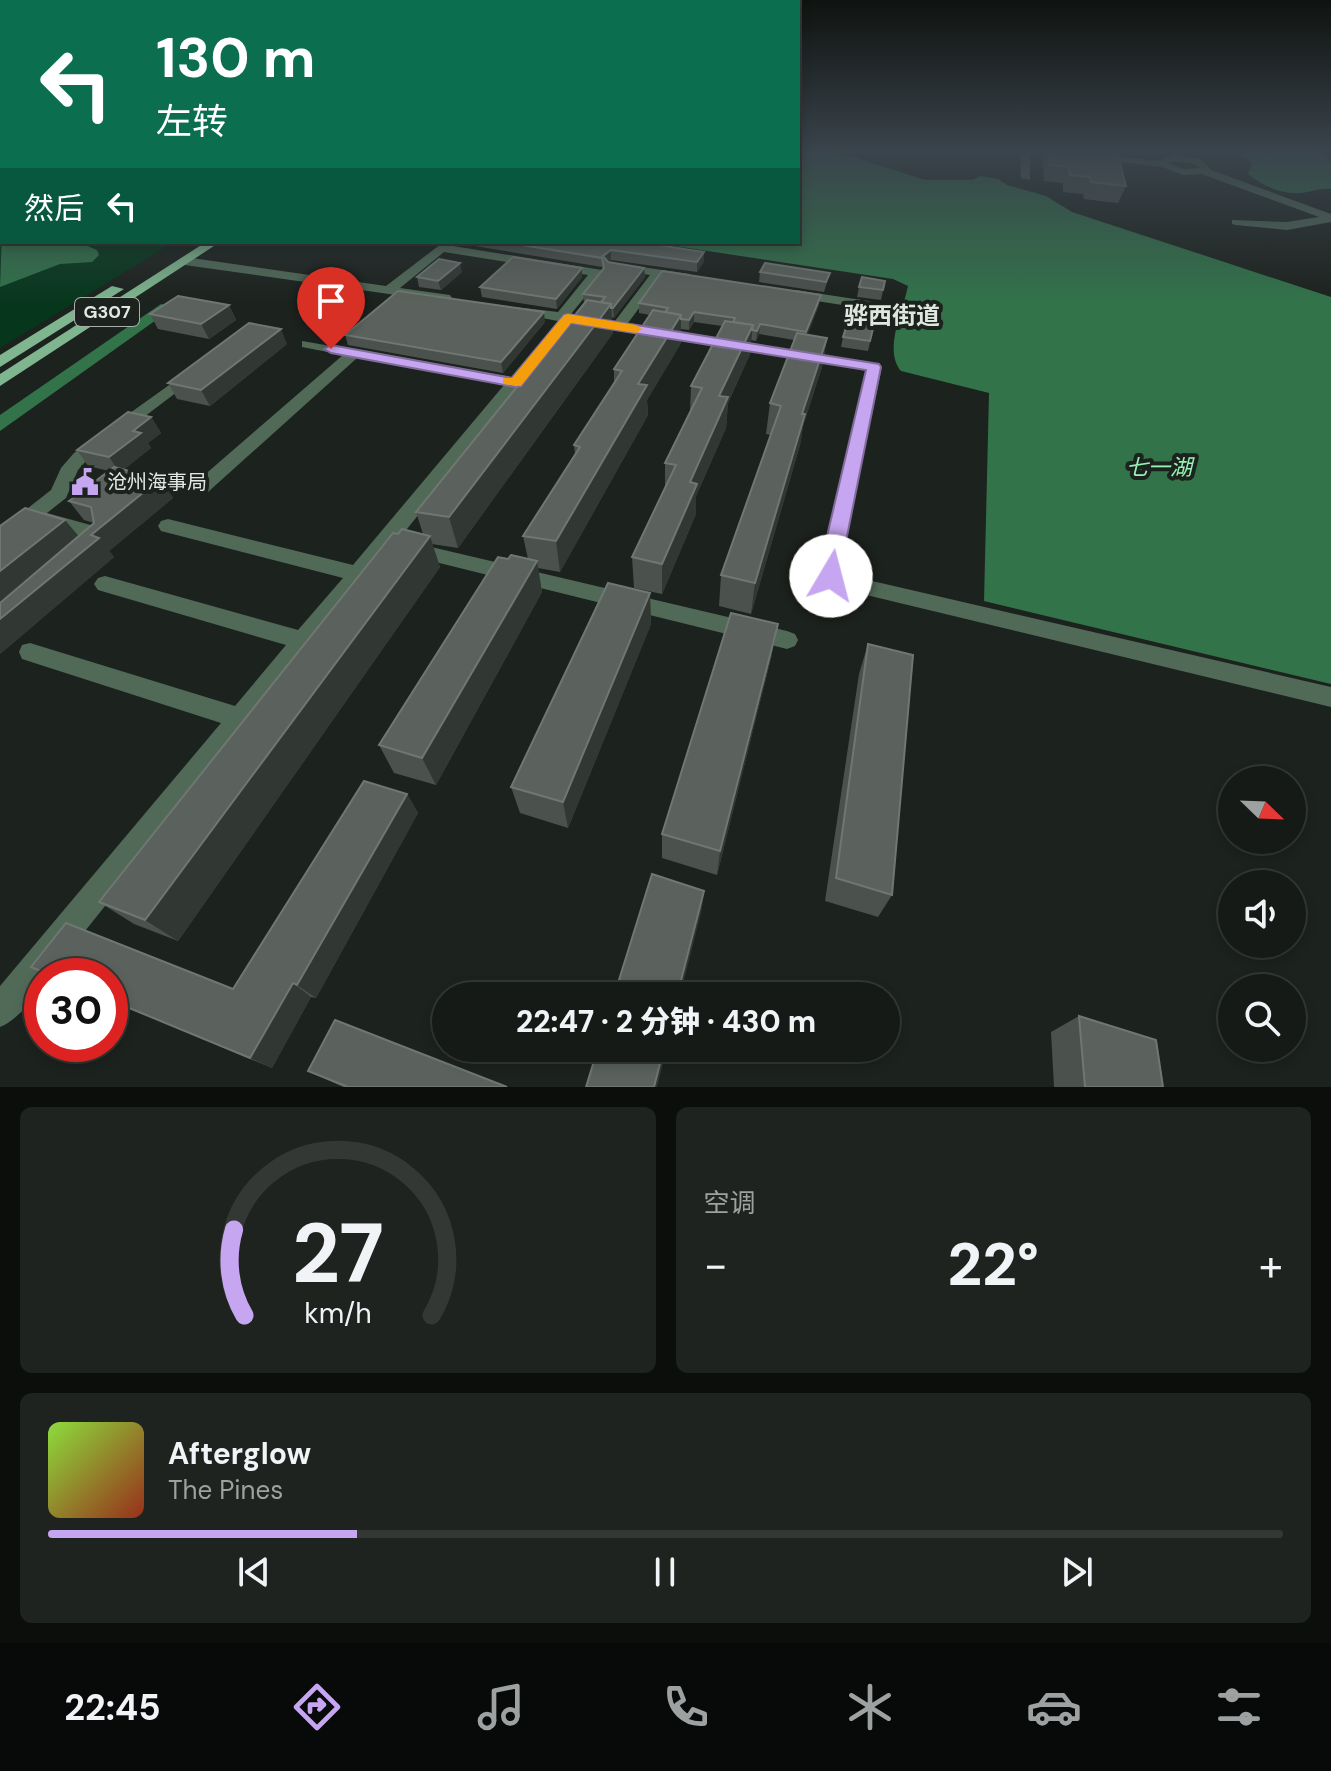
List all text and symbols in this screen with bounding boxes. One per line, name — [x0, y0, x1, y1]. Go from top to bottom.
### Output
text: 130 m — [156, 21, 315, 94]
icon: left — [24, 32, 128, 136]
text: 左转 — [156, 98, 228, 145]
icon: left — [100, 184, 144, 228]
text: 然后 — [24, 189, 84, 228]
pin — [297, 267, 365, 349]
icon: arrive — [309, 279, 353, 323]
road number: G307 — [75, 298, 139, 326]
district label: 骅西街道 — [844, 300, 940, 331]
water label: 七一湖 — [1126, 453, 1195, 482]
public building icon: 沧州海事局 — [70, 467, 100, 497]
place label: 沧州海事局 — [107, 469, 207, 495]
position arrow — [789, 534, 873, 618]
north arrow — [1218, 766, 1306, 854]
map controls — [1218, 766, 1306, 1062]
button: sound — [1218, 870, 1306, 958]
speed limit sign: 30 — [24, 958, 128, 1062]
button: search — [1218, 974, 1306, 1062]
text: 22:47 · 2 分钟 · 430 m — [516, 1002, 816, 1041]
text: 空调 — [704, 1186, 756, 1220]
text: 27 — [292, 1199, 384, 1308]
text: 22° — [948, 1225, 1039, 1304]
text: − — [704, 1236, 728, 1294]
text: + — [1259, 1236, 1283, 1294]
text: km/h — [304, 1295, 372, 1332]
text: Afterglow — [168, 1434, 311, 1473]
text: The Pines — [168, 1473, 283, 1507]
icon: previous — [232, 1550, 276, 1594]
icon: pause — [643, 1550, 687, 1594]
icon: next — [1055, 1550, 1099, 1594]
icon: directions — [289, 1679, 345, 1735]
icon: music — [473, 1679, 529, 1735]
icon: phone — [658, 1679, 714, 1735]
icon: climate — [842, 1679, 898, 1735]
icon: car — [1026, 1679, 1082, 1735]
icon: filters — [1211, 1679, 1267, 1735]
text: 22:45 — [64, 1684, 161, 1731]

